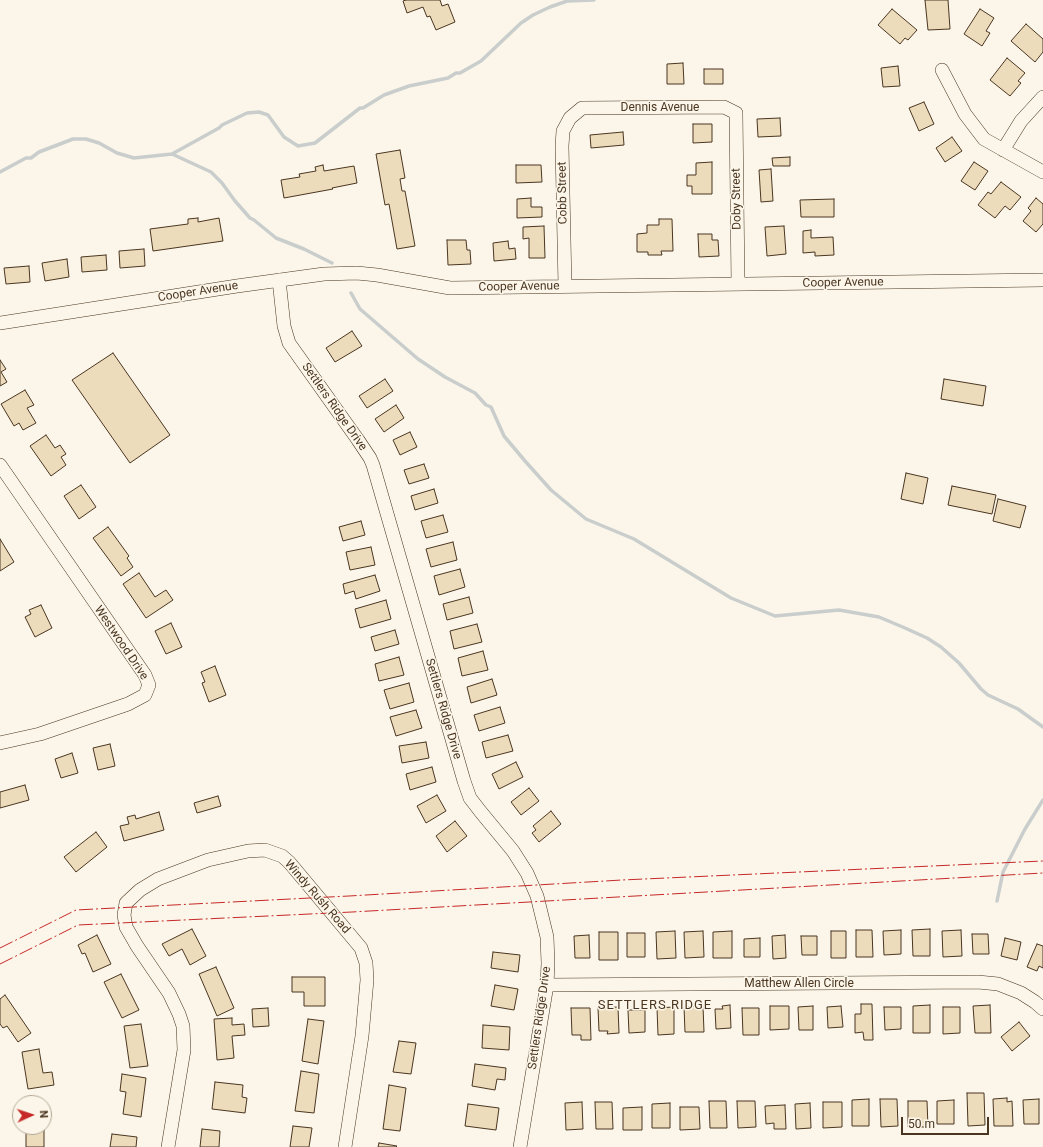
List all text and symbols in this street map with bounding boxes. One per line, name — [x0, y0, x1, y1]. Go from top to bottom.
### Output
street label: Dennis Avenue — [621, 101, 699, 115]
street label: Cobb Street — [555, 161, 571, 225]
street label: Doby Street — [729, 168, 745, 230]
street label: Cooper Avenue — [802, 275, 884, 291]
street label: Cooper Avenue — [157, 279, 239, 305]
street label: Cooper Avenue — [478, 279, 560, 295]
street label: Settlers Ridge Drive — [298, 360, 370, 454]
street label: Westwood Drive — [91, 603, 151, 683]
street label: Settlers Ridge Drive — [422, 657, 464, 761]
street label: Windy Rush Road — [281, 857, 353, 937]
street label: Settlers Ridge Drive — [526, 966, 554, 1070]
street label: Matthew Allen Circle — [744, 977, 854, 991]
district label: SETTLERS RIDGE — [598, 998, 712, 1014]
north arrow — [12, 1095, 52, 1135]
scale bar — [903, 1109, 991, 1135]
text: N — [37, 1110, 50, 1119]
text: 50 m — [908, 1117, 935, 1131]

